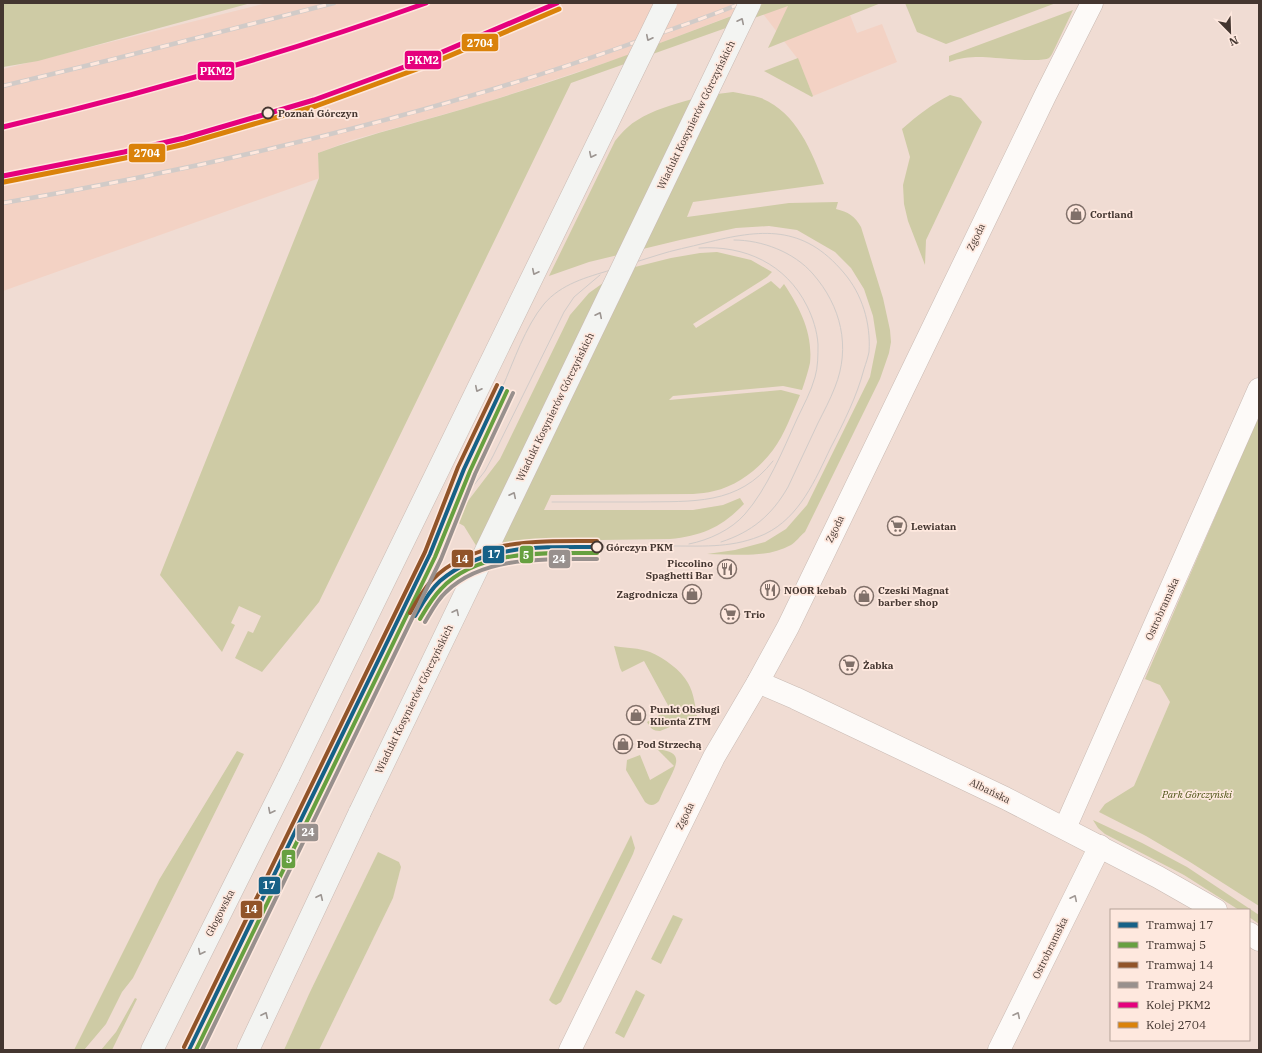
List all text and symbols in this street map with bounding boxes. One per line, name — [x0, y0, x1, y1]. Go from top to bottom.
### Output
north arrow — [1210, 12, 1250, 52]
one-way arrow — [736, 18, 744, 26]
line badge: 2704 — [461, 33, 499, 52]
text: N — [1227, 33, 1241, 49]
one-way arrow — [646, 34, 654, 41]
text: 2704 — [467, 36, 494, 50]
street label: Wiadukt Kosynierów Górczyńskich — [654, 38, 738, 192]
line badge: PKM2 — [404, 50, 442, 70]
text: PKM2 — [407, 53, 439, 67]
line badge: PKM2 — [197, 61, 235, 81]
text: PKM2 — [200, 64, 232, 78]
marker: Poznań Górczyn — [261, 106, 275, 120]
place label: Poznań Górczyn — [278, 107, 358, 120]
line badge: 2704 — [128, 143, 166, 163]
text: 2704 — [134, 146, 161, 160]
one-way arrow — [589, 151, 597, 158]
shop icon: Cortland — [1065, 203, 1087, 225]
place label: Cortland — [1090, 208, 1134, 221]
street label: Zgoda — [964, 221, 988, 253]
one-way arrow — [532, 267, 540, 275]
one-way arrow — [594, 312, 602, 319]
street label: Wiadukt Kosynierów Górczyńskich — [513, 330, 597, 484]
one-way arrow — [475, 384, 483, 392]
one-way arrow — [508, 492, 516, 500]
street label: Zgoda — [823, 513, 847, 545]
supermarket icon: Lewiatan — [886, 515, 908, 537]
place label: Lewiatan — [911, 520, 957, 533]
marker: Górczyn PKM — [590, 540, 604, 554]
place label: Górczyn PKM — [606, 541, 673, 554]
line badge: 17 — [482, 545, 505, 564]
line badge: 5 — [519, 545, 534, 564]
text: 17 — [487, 547, 501, 561]
text: 5 — [523, 548, 529, 562]
line badge: 14 — [451, 549, 474, 568]
line badge: 24 — [548, 549, 571, 569]
text: 14 — [455, 552, 469, 566]
text: 24 — [552, 552, 566, 566]
place label: Piccolino Spaghetti Bar — [646, 557, 713, 582]
restaurant icon: Piccolino Spaghetti Bar — [716, 558, 738, 580]
street label: Ostrobramska — [1142, 575, 1182, 642]
restaurant icon: NOOR kebab — [759, 579, 781, 601]
shop icon: Zagrodnicza — [681, 583, 703, 605]
place label: NOOR kebab — [784, 584, 847, 597]
place label: Czeski Magnat barber shop — [878, 584, 949, 609]
shop icon: Czeski Magnat barber shop — [853, 585, 875, 607]
place label: Zagrodnicza — [617, 588, 678, 601]
supermarket icon: Trio — [719, 603, 741, 625]
place label: Trio — [744, 608, 765, 621]
one-way arrow — [451, 609, 459, 617]
street label: Wiadukt Kosynierów Górczyńskich — [372, 622, 456, 776]
supermarket icon: Żabka — [838, 654, 860, 676]
place label: Żabka — [863, 659, 894, 672]
place label: Punkt Obsługi Klienta ZTM — [650, 703, 721, 728]
shop icon: Punkt Obsługi Klienta ZTM — [625, 704, 647, 726]
shop icon: Pod Strzechą — [612, 733, 634, 755]
place label: Pod Strzechą — [637, 738, 702, 751]
street label: Albańska — [967, 776, 1013, 807]
park label: Park Górczyński — [1161, 788, 1232, 801]
street label: Zgoda — [673, 800, 697, 832]
one-way arrow — [268, 807, 276, 814]
line badge: 24 — [296, 823, 319, 842]
text: 24 — [301, 825, 315, 839]
line badge: 5 — [281, 849, 296, 869]
text: 5 — [286, 852, 292, 866]
line badge: 17 — [258, 876, 281, 895]
text: 17 — [262, 878, 276, 892]
street label: Głogowska — [203, 887, 238, 939]
one-way arrow — [315, 894, 323, 901]
one-way arrow — [1069, 895, 1077, 903]
line badge: 14 — [240, 900, 263, 919]
text: 14 — [244, 902, 258, 916]
legend — [1110, 909, 1250, 1041]
street label: Ostrobramska — [1029, 914, 1071, 981]
text: Tramwaj 17 — [1146, 917, 1213, 932]
text: Tramwaj 5 — [1146, 937, 1206, 952]
one-way arrow — [198, 948, 205, 956]
text: Tramwaj 14 — [1146, 957, 1213, 972]
text: Tramwaj 24 — [1146, 977, 1213, 992]
text: Kolej PKM2 — [1146, 997, 1211, 1012]
one-way arrow — [260, 1011, 268, 1019]
one-way arrow — [1012, 1012, 1020, 1019]
text: Kolej 2704 — [1146, 1017, 1206, 1032]

